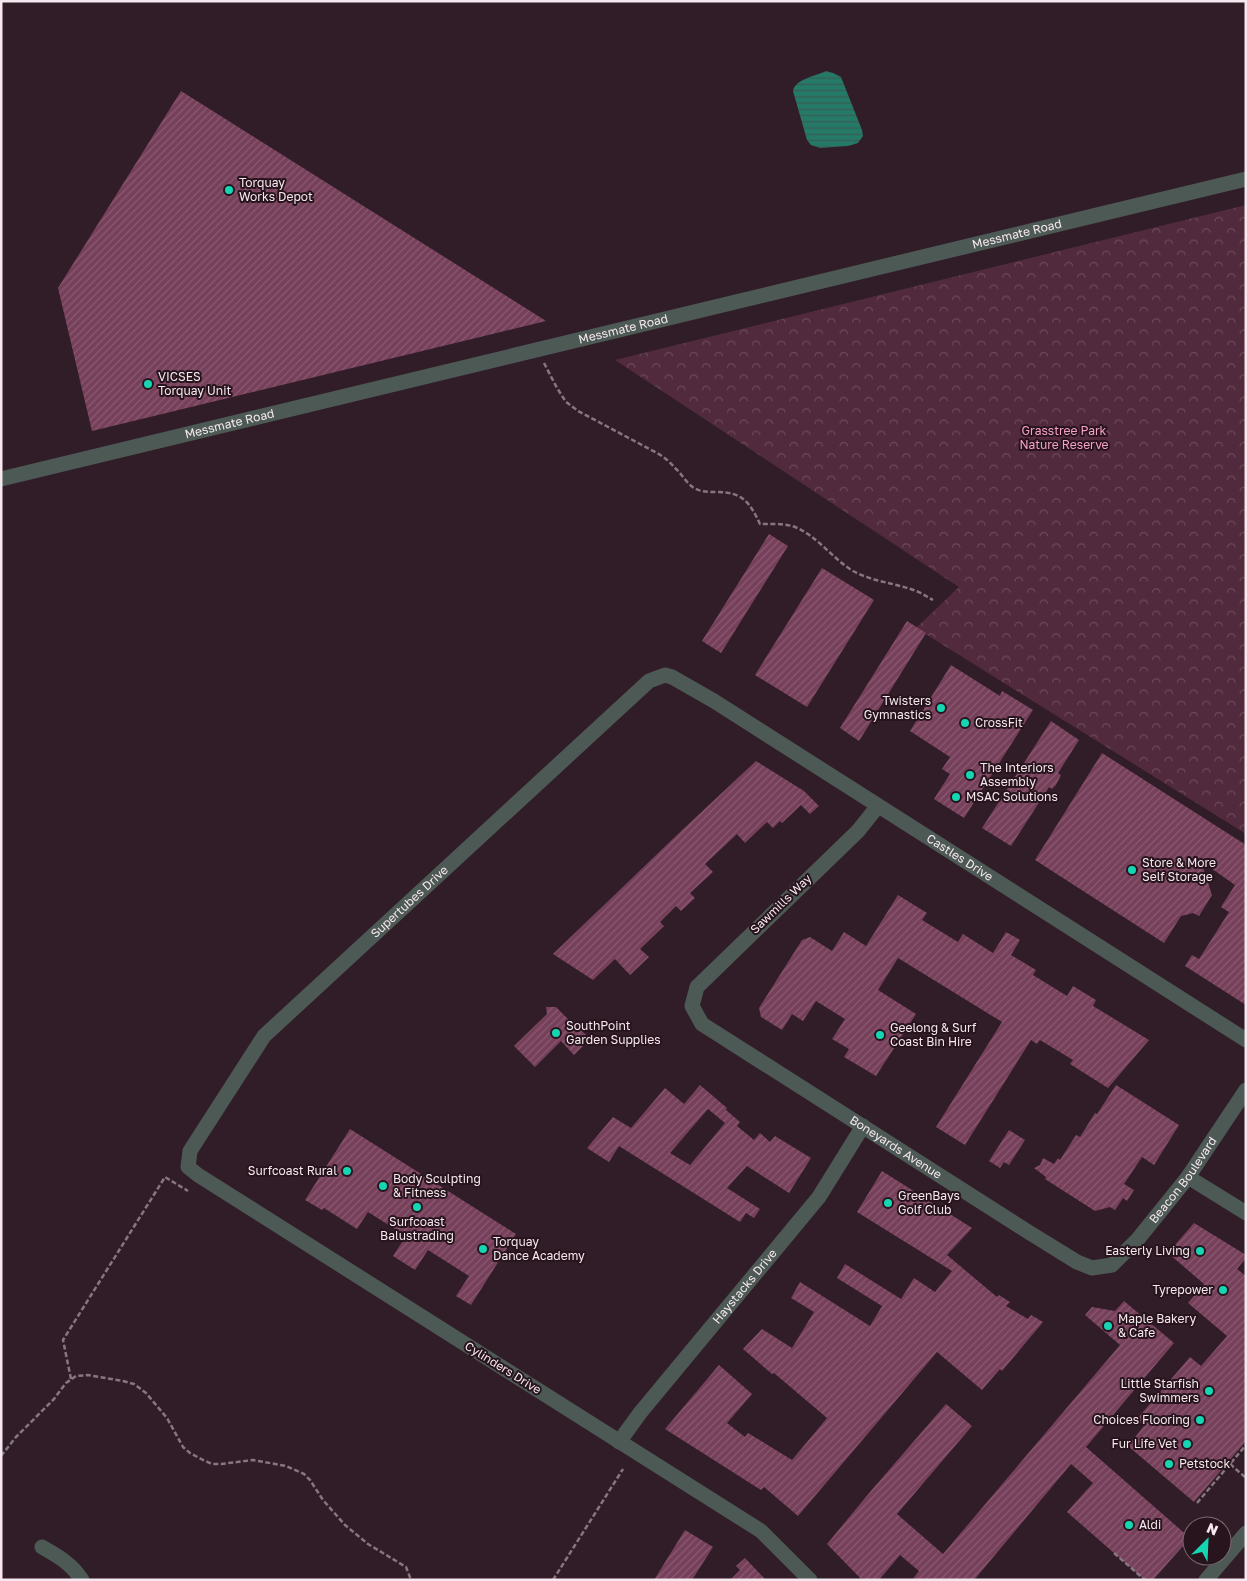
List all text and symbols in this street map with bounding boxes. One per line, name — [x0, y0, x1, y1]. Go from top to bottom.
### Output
place label: Torquay Works Depot — [239, 175, 313, 204]
marker: Torquay Works Depot — [223, 184, 235, 196]
street label: Messmate Road — [971, 216, 1063, 252]
street label: Messmate Road — [577, 311, 669, 347]
place label: VICSES Torquay Unit — [158, 369, 231, 398]
marker: VICSES Torquay Unit — [142, 378, 154, 390]
street label: Messmate Road — [183, 405, 276, 441]
park label: Grasstree Park Nature Reserve — [1019, 423, 1109, 452]
place label: Twisters Gymnastics — [864, 693, 931, 722]
marker: Twisters Gymnastics — [935, 702, 947, 714]
place label: CrossFit — [975, 715, 1023, 730]
marker: CrossFit — [959, 717, 971, 729]
place label: The Interiors Assembly — [980, 760, 1054, 789]
marker: The Interiors Assembly — [964, 769, 976, 781]
place label: MSAC Solutions — [966, 789, 1058, 804]
marker: MSAC Solutions — [950, 791, 962, 803]
street label: Castles Drive — [924, 830, 996, 884]
place label: Store & More Self Storage — [1142, 855, 1216, 884]
street label: Supertubes Drive — [367, 862, 451, 941]
marker: Store & More Self Storage — [1126, 864, 1138, 876]
street label: Sawmills Way — [747, 871, 815, 937]
place label: SouthPoint Garden Supplies — [566, 1018, 661, 1047]
place label: Geelong & Surf Coast Bin Hire — [890, 1020, 977, 1049]
marker: SouthPoint Garden Supplies — [550, 1027, 562, 1039]
marker: Geelong & Surf Coast Bin Hire — [874, 1029, 886, 1041]
street label: Boneyards Avenue — [847, 1112, 945, 1182]
street label: Beacon Boulevard — [1146, 1134, 1220, 1226]
place label: Surfcoast Rural — [248, 1163, 337, 1178]
marker: Surfcoast Rural — [341, 1165, 353, 1177]
place label: Body Sculpting & Fitness — [393, 1171, 481, 1200]
marker: Body Sculpting & Fitness — [377, 1180, 389, 1192]
place label: GreenBays Golf Club — [898, 1188, 960, 1217]
marker: GreenBays Golf Club — [882, 1197, 894, 1209]
marker: Surfcoast Balustrading — [411, 1201, 423, 1213]
place label: Surfcoast Balustrading — [380, 1214, 454, 1243]
place label: Torquay Dance Academy — [493, 1234, 585, 1263]
marker: Torquay Dance Academy — [477, 1243, 489, 1255]
place label: Easterly Living — [1105, 1243, 1190, 1258]
marker: Easterly Living — [1194, 1245, 1206, 1257]
street label: Haystacks Drive — [709, 1246, 780, 1327]
place label: Tyrepower — [1153, 1282, 1213, 1297]
marker: Tyrepower — [1217, 1284, 1229, 1296]
place label: Maple Bakery & Cafe — [1118, 1311, 1197, 1340]
marker: Maple Bakery & Cafe — [1102, 1320, 1114, 1332]
street label: Cylinders Drive — [462, 1338, 544, 1397]
place label: Little Starfish Swimmers — [1121, 1376, 1199, 1405]
marker: Little Starfish Swimmers — [1203, 1385, 1215, 1397]
place label: Choices Flooring — [1093, 1412, 1190, 1427]
marker: Choices Flooring — [1194, 1414, 1206, 1426]
place label: Fur Life Vet — [1112, 1436, 1177, 1451]
marker: Fur Life Vet — [1181, 1438, 1193, 1450]
place label: Petstock — [1179, 1456, 1230, 1471]
marker: Petstock — [1163, 1458, 1175, 1470]
north arrow — [1182, 1516, 1232, 1566]
place label: Aldi — [1139, 1517, 1161, 1532]
marker: Aldi — [1123, 1519, 1135, 1531]
text: N — [1204, 1519, 1221, 1539]

